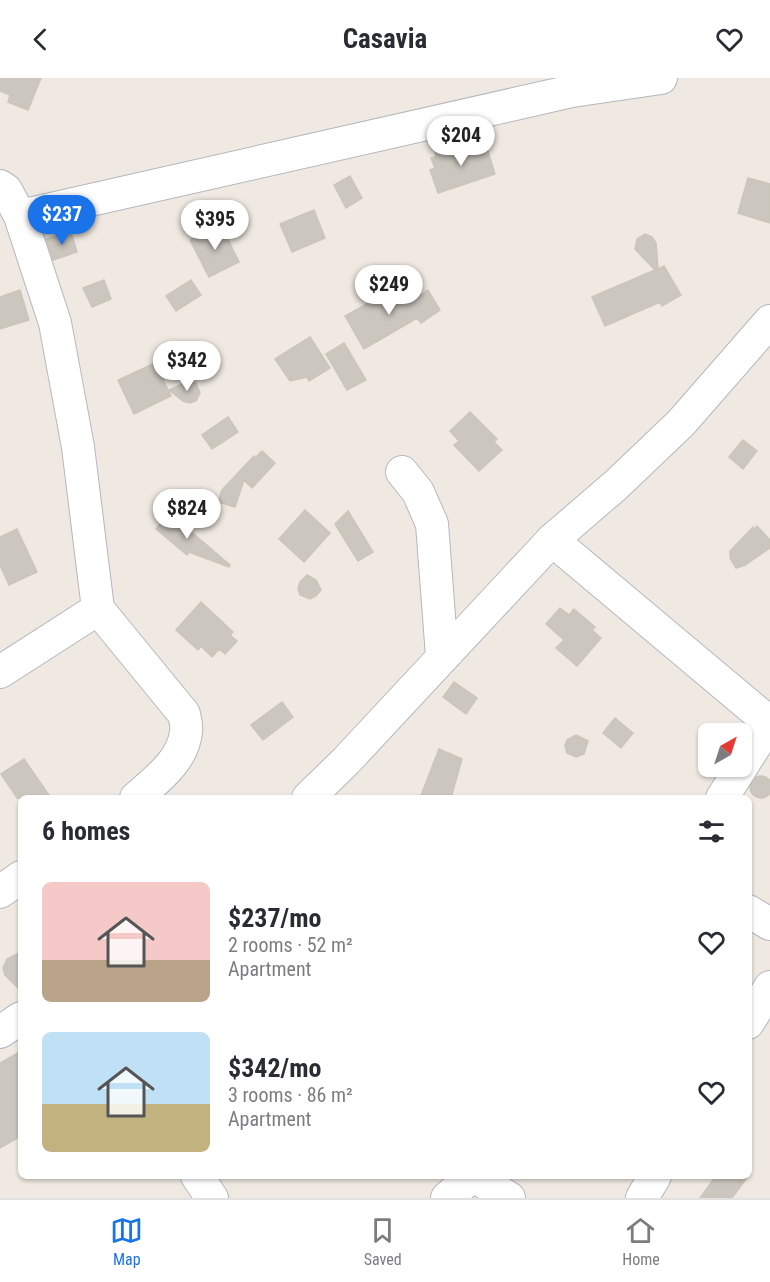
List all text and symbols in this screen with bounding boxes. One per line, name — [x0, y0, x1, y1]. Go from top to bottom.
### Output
icon: back — [24, 23, 57, 56]
text: Casavia — [343, 23, 427, 55]
icon: heart — [713, 23, 746, 56]
pin: $204 — [425, 116, 497, 167]
text: $204 — [441, 123, 481, 147]
pin: $237 — [26, 195, 98, 246]
pin: $395 — [179, 200, 251, 251]
text: $237 — [42, 202, 82, 226]
text: $395 — [195, 207, 235, 231]
pin: $249 — [353, 265, 425, 316]
text: $249 — [369, 272, 409, 296]
pin: $342 — [151, 341, 223, 392]
text: $342 — [167, 348, 207, 372]
pin: $824 — [151, 489, 223, 540]
text: $824 — [167, 496, 207, 520]
north arrow — [698, 723, 752, 777]
map controls — [698, 723, 752, 777]
icon: filters — [695, 815, 728, 848]
text: 6 homes — [42, 816, 130, 846]
text: $237/mo — [228, 903, 321, 933]
icon: home — [90, 906, 162, 978]
icon: heart — [695, 926, 728, 959]
text: 2 rooms · 52 m² — [228, 933, 353, 957]
text: Apartment — [228, 957, 312, 981]
text: $342/mo — [228, 1053, 321, 1083]
icon: home — [90, 1056, 162, 1128]
icon: heart — [695, 1076, 728, 1109]
text: 3 rooms · 86 m² — [228, 1083, 353, 1107]
text: Apartment — [228, 1107, 312, 1131]
tab: Map — [110, 1214, 143, 1269]
tab: Saved — [364, 1214, 402, 1269]
tab: Home — [622, 1214, 660, 1269]

